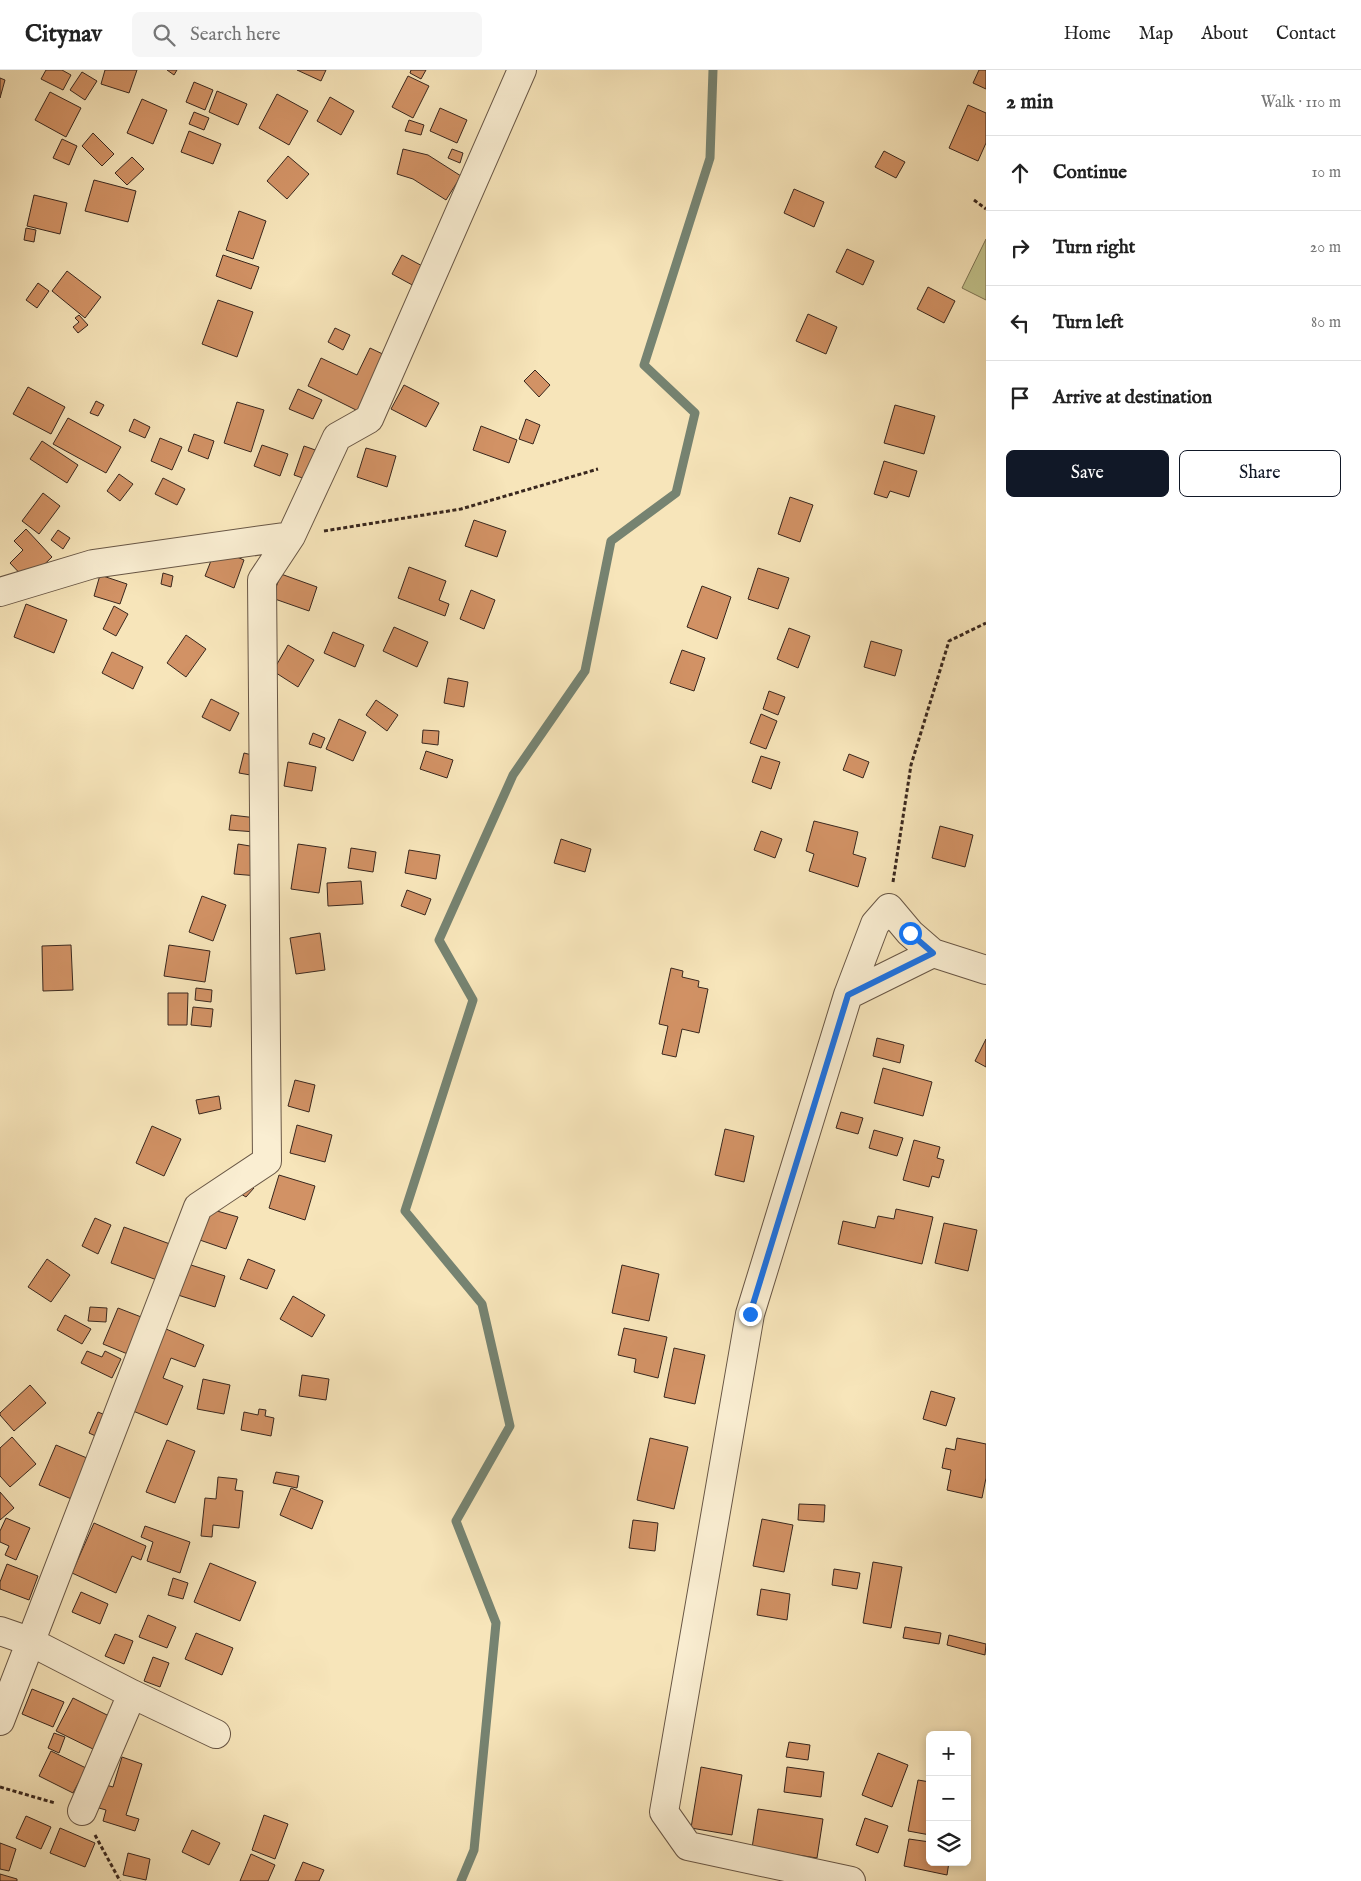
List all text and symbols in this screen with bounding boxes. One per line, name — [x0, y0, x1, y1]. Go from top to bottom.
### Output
search box — [132, 12, 482, 57]
text: Citynav — [25, 19, 102, 50]
icon: search — [150, 21, 178, 49]
text: Search here — [190, 23, 281, 47]
text: Home — [1064, 23, 1111, 46]
text: Map — [1139, 23, 1173, 46]
text: About — [1201, 23, 1248, 46]
text: Contact — [1276, 23, 1336, 46]
text: 2 min — [1006, 89, 1053, 116]
text: Walk · 110 m — [1261, 93, 1341, 113]
icon: ahead — [1006, 159, 1034, 187]
text: Continue — [1053, 161, 1127, 185]
text: 10 m — [1311, 163, 1341, 183]
icon: right — [1006, 234, 1034, 262]
text: Turn right — [1053, 236, 1135, 260]
text: 20 m — [1310, 238, 1341, 258]
icon: left — [1006, 309, 1034, 337]
text: Turn left — [1053, 311, 1124, 335]
text: 80 m — [1311, 313, 1341, 333]
icon: arrive — [1006, 384, 1034, 412]
text: Arrive at destination — [1053, 386, 1212, 410]
button: Save — [1006, 450, 1169, 497]
button: Share — [1179, 450, 1341, 497]
route start — [899, 922, 922, 945]
route end — [739, 1303, 762, 1326]
map controls — [926, 1731, 971, 1866]
button: + — [926, 1731, 971, 1776]
button: − — [926, 1776, 971, 1821]
button: layers — [926, 1821, 971, 1866]

